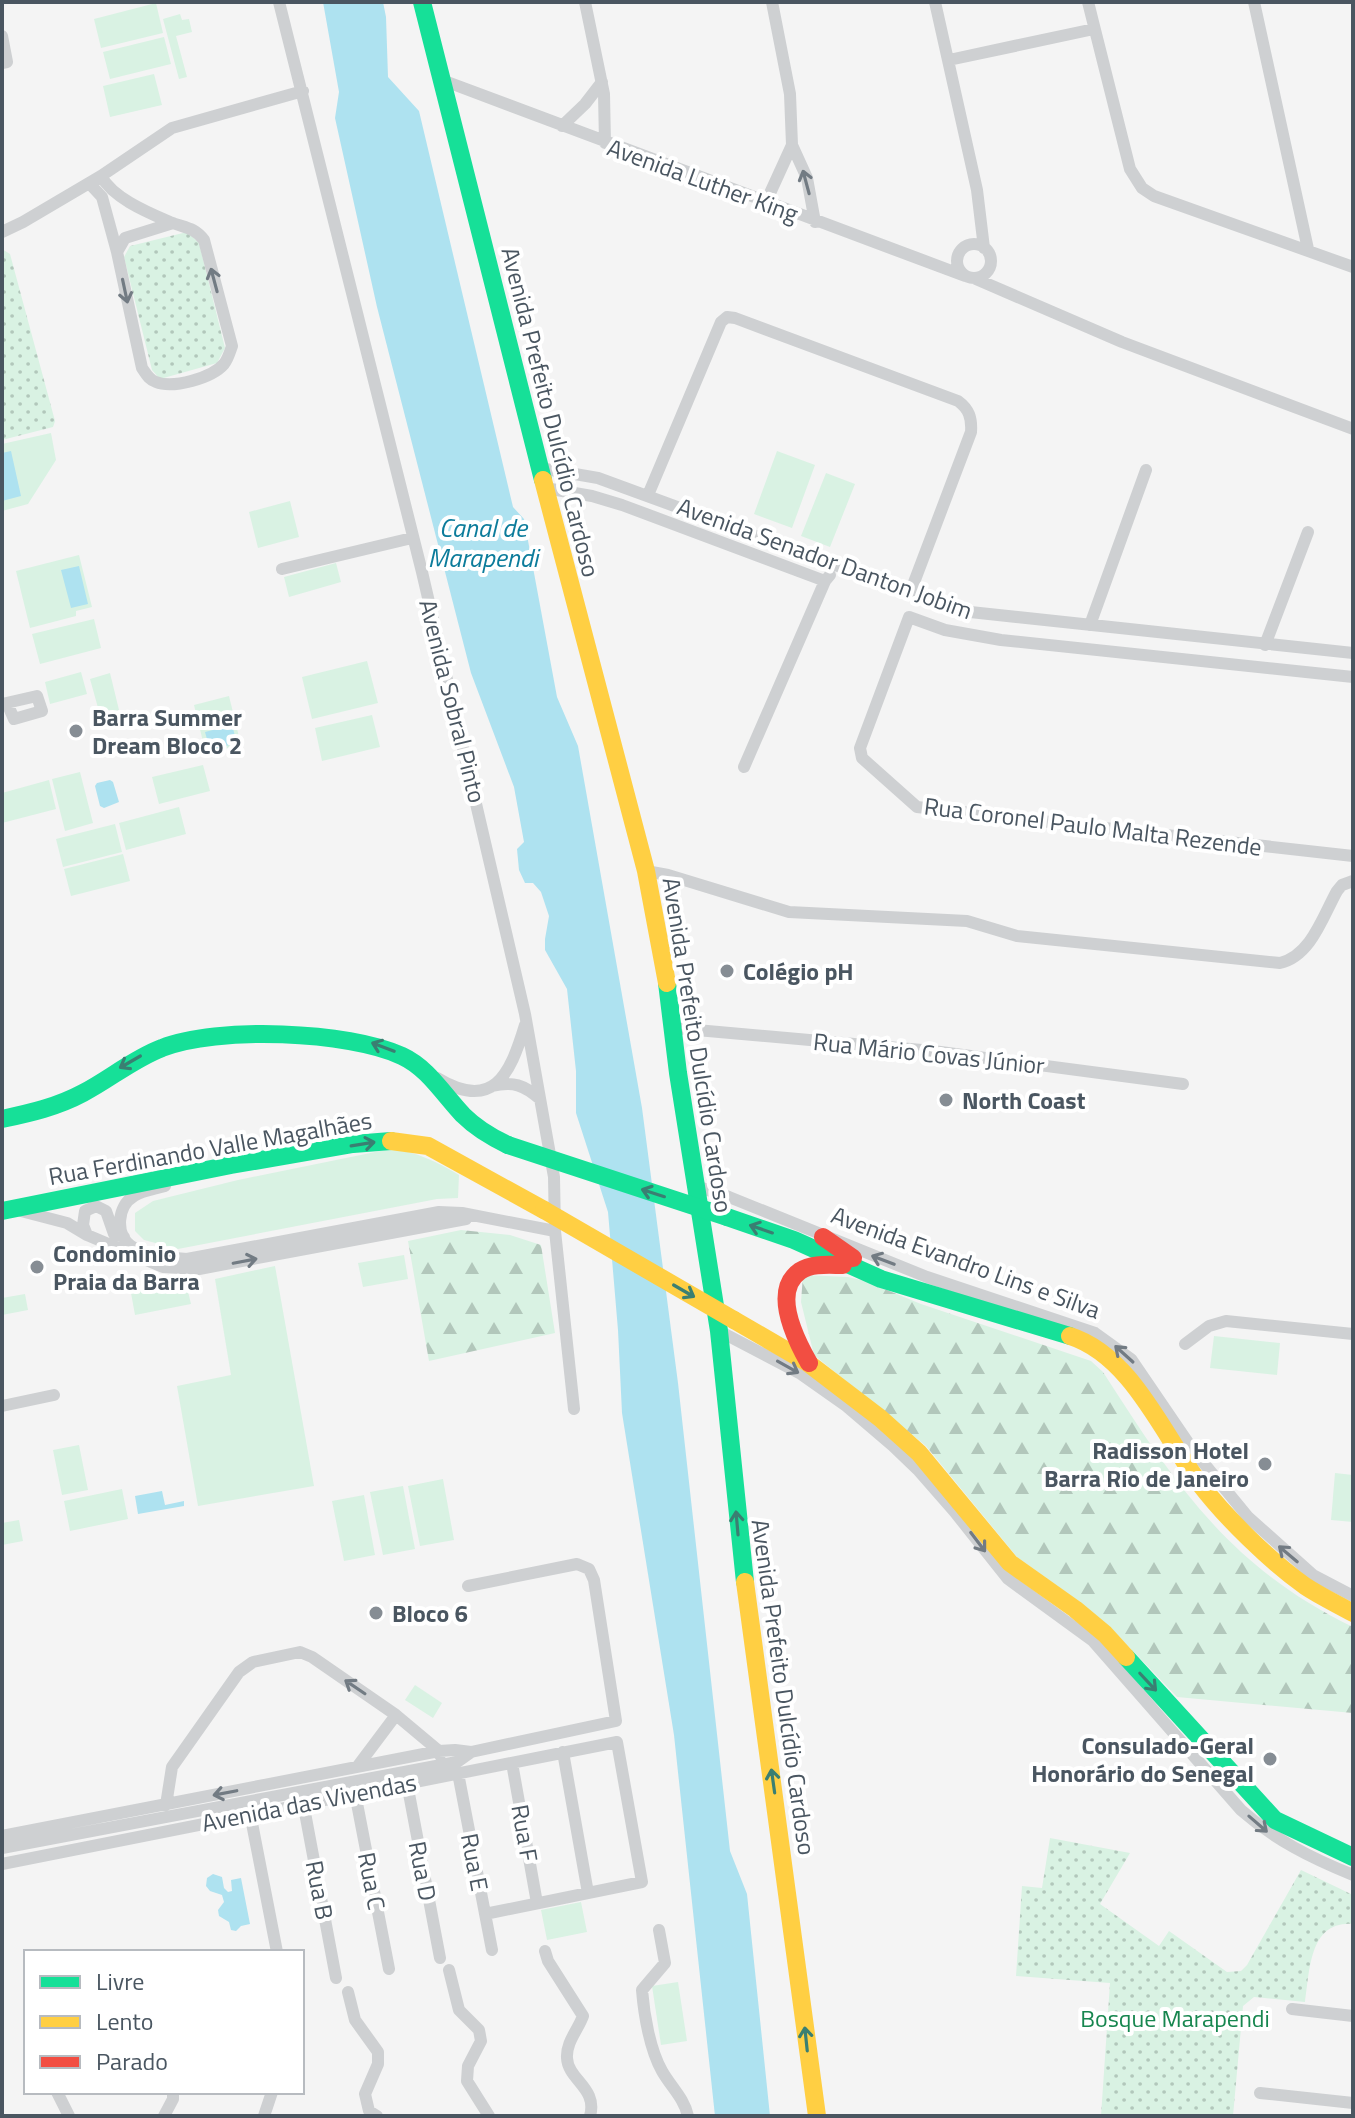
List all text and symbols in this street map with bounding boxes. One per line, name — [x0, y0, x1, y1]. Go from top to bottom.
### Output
street label: Avenida Luther King — [603, 129, 803, 231]
one-way arrow — [798, 170, 813, 196]
street label: Avenida Prefeito Dulcídio Cardoso — [493, 243, 609, 581]
one-way arrow — [206, 267, 221, 293]
one-way arrow — [118, 278, 133, 304]
street label: Avenida Senador Danton Jobim — [672, 488, 978, 628]
water label: Canal de Marapendi — [428, 508, 541, 577]
street label: Avenida Sobral Pinto — [410, 596, 496, 806]
place label: Barra Summer Dream Bloco 2 — [92, 699, 242, 763]
marker: Barra Summer Dream Bloco 2 — [67, 722, 85, 740]
street label: Rua Coronel Paulo Malta Rezende — [922, 787, 1264, 865]
street label: Avenida Prefeito Dulcídio Cardoso — [654, 875, 742, 1215]
place label: Colégio pH — [743, 953, 854, 989]
marker: Colégio pH — [718, 962, 736, 980]
street label: Rua Mário Covas Júnior — [812, 1023, 1046, 1083]
one-way arrow — [371, 1039, 396, 1053]
one-way arrow — [118, 1055, 142, 1070]
place label: North Coast — [962, 1082, 1086, 1118]
marker: North Coast — [937, 1091, 955, 1109]
street label: Rua Ferdinando Valle Magalhães — [46, 1102, 374, 1194]
one-way arrow — [350, 1135, 375, 1150]
one-way arrow — [641, 1184, 666, 1199]
street label: Avenida Evandro Lins e Silva — [826, 1196, 1106, 1328]
one-way arrow — [748, 1220, 773, 1235]
place label: Condominio Praia da Barra — [53, 1235, 200, 1299]
one-way arrow — [231, 1252, 257, 1267]
one-way arrow — [871, 1252, 896, 1266]
marker: Condominio Praia da Barra — [28, 1258, 46, 1276]
one-way arrow — [672, 1283, 695, 1299]
one-way arrow — [1114, 1345, 1134, 1363]
one-way arrow — [776, 1360, 800, 1375]
place label: Radisson Hotel Barra Rio de Janeiro — [1044, 1432, 1249, 1496]
marker: Radisson Hotel Barra Rio de Janeiro — [1256, 1455, 1274, 1473]
one-way arrow — [729, 1511, 744, 1537]
street label: Avenida Prefeito Dulcídio Cardoso — [743, 1517, 825, 1857]
one-way arrow — [969, 1531, 986, 1553]
one-way arrow — [1278, 1545, 1299, 1563]
place label: Bloco 6 — [392, 1595, 468, 1631]
marker: Bloco 6 — [367, 1604, 385, 1622]
one-way arrow — [1139, 1671, 1157, 1691]
one-way arrow — [345, 1679, 367, 1695]
place label: Consulado-Geral Honorário do Senegal — [1031, 1727, 1254, 1791]
marker: Consulado-Geral Honorário do Senegal — [1261, 1750, 1279, 1768]
street label: Avenida das Vivendas — [199, 1764, 419, 1840]
one-way arrow — [765, 1769, 780, 1794]
one-way arrow — [213, 1787, 239, 1802]
street label: Rua F — [502, 1802, 548, 1864]
one-way arrow — [1247, 1815, 1268, 1833]
street label: Rua E — [452, 1830, 498, 1894]
street label: Rua D — [400, 1838, 446, 1904]
street label: Rua C — [349, 1849, 395, 1913]
street label: Rua B — [297, 1857, 343, 1923]
legend — [24, 1950, 304, 2094]
text: Livre — [96, 1963, 144, 1999]
park label: Bosque Marapendi — [1080, 2000, 1270, 2036]
text: Lento — [96, 2003, 153, 2039]
one-way arrow — [799, 2026, 814, 2053]
text: Parado — [96, 2043, 168, 2079]

